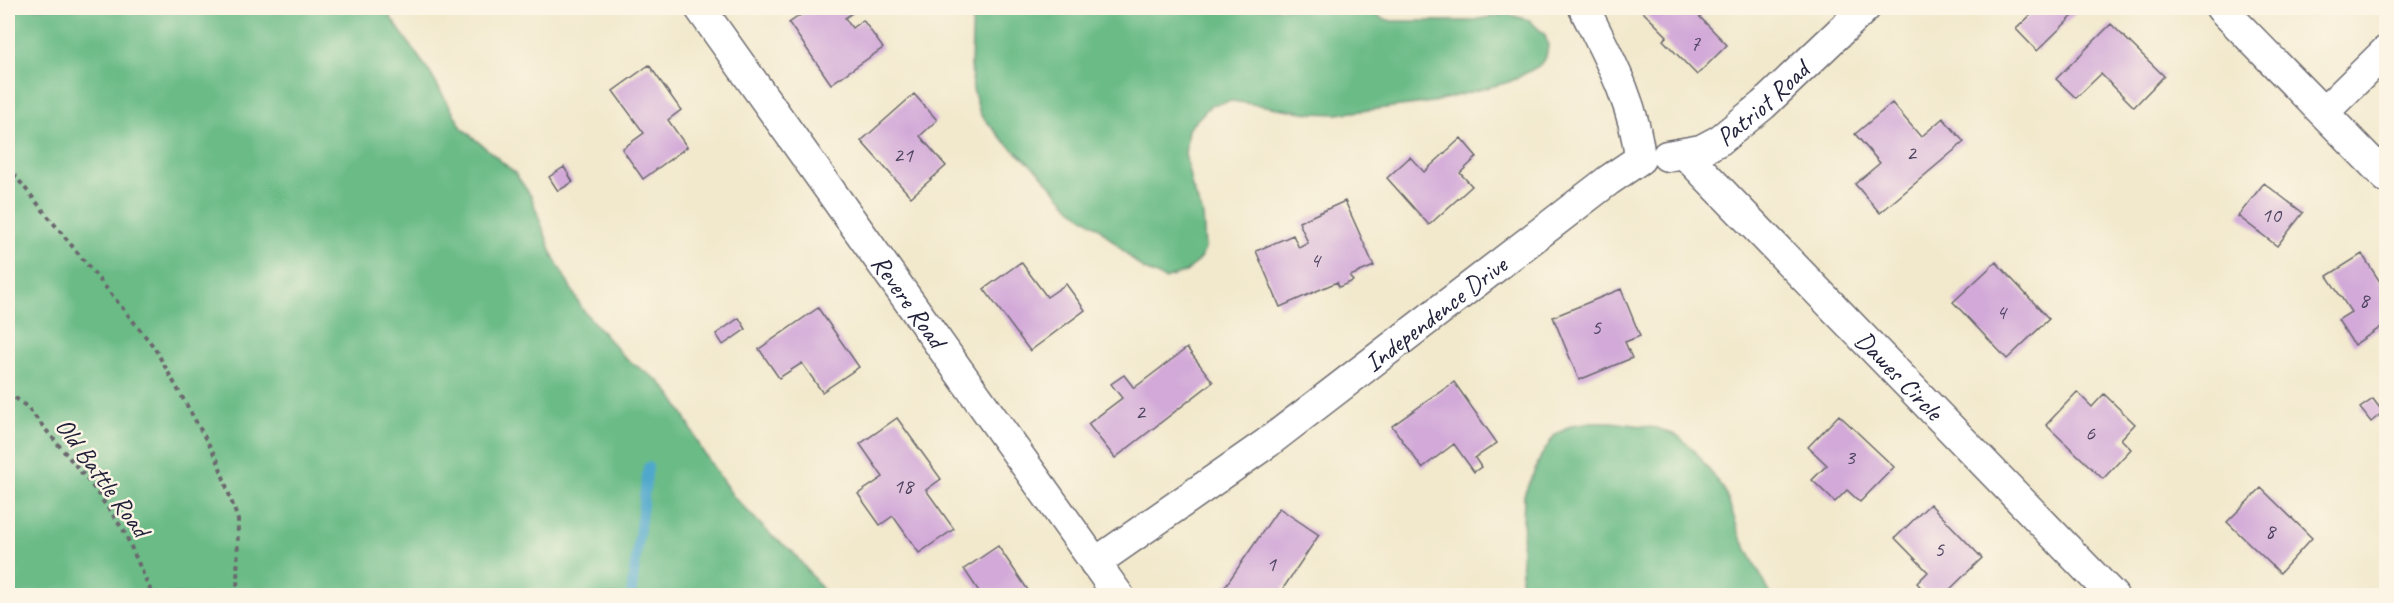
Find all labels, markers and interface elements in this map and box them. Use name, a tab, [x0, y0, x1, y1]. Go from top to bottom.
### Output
house number: 7	[1690, 29, 1701, 57]
street label: Patriot Road	[1710, 52, 1819, 153]
house number: 2	[1906, 139, 1918, 167]
house number: 21	[893, 141, 914, 169]
house number: 10	[2261, 201, 2283, 229]
house number: 4	[1310, 246, 1322, 274]
street label: Revere Road	[864, 248, 955, 358]
street label: Independence Drive	[1358, 248, 1515, 379]
house number: 8	[2359, 286, 2371, 314]
house number: 4	[1996, 298, 2008, 326]
house number: 5	[1591, 313, 1602, 341]
street label: Dawes Circle	[1848, 324, 1952, 429]
house number: 2	[1135, 398, 1147, 426]
street label: Old Battle Road	[48, 411, 159, 547]
house number: 6	[2085, 419, 2096, 447]
house number: 3	[1845, 443, 1857, 471]
house number: 18	[893, 472, 915, 500]
house number: 8	[2265, 517, 2277, 545]
house number: 5	[1934, 535, 1945, 563]
house number: 1	[1266, 550, 1277, 578]

